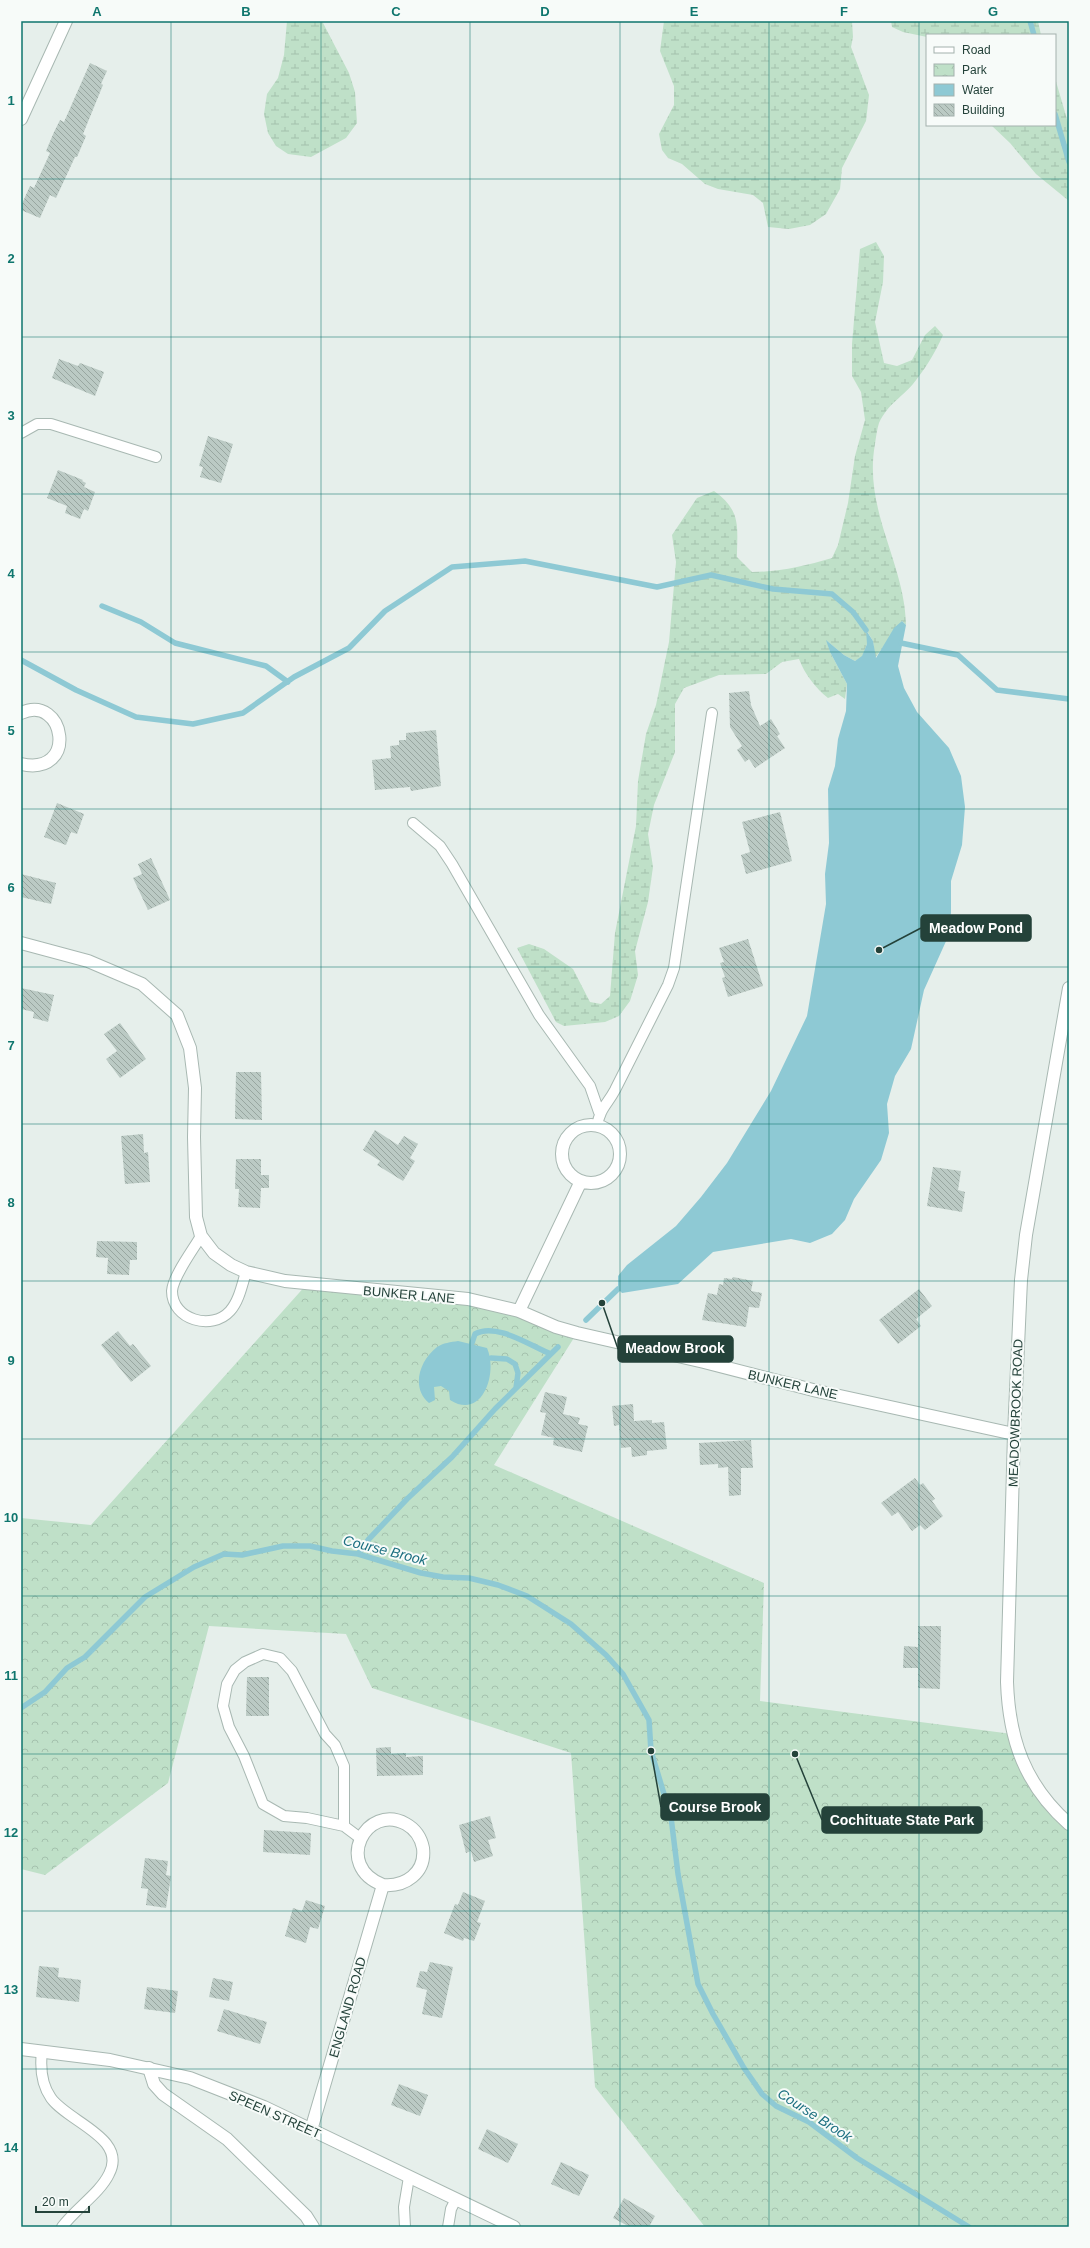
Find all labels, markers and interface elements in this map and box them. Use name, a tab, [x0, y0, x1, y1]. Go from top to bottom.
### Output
text: A	[92, 4, 102, 19]
text: B	[241, 4, 251, 19]
text: C	[391, 4, 401, 19]
text: D	[540, 4, 550, 19]
text: E	[690, 4, 699, 19]
text: F	[840, 4, 848, 19]
text: G	[988, 4, 998, 19]
legend	[926, 34, 1056, 126]
text: Road	[962, 43, 991, 57]
text: Park	[962, 63, 988, 77]
text: Water	[962, 83, 994, 97]
text: 1	[7, 93, 15, 108]
text: Building	[962, 103, 1005, 117]
text: 2	[7, 251, 15, 266]
text: 3	[7, 408, 15, 423]
text: 4	[7, 566, 15, 581]
text: 5	[7, 723, 15, 738]
text: 6	[7, 880, 15, 895]
callout: Meadow Pond	[921, 915, 1031, 941]
text: Meadow Pond	[929, 920, 1023, 936]
text: 7	[7, 1038, 15, 1053]
text: 8	[7, 1195, 15, 1210]
street label: BUNKER LANE	[363, 1283, 456, 1306]
callout: Meadow Brook	[618, 1336, 733, 1362]
street label: MEADOWBROOK ROAD	[1005, 1339, 1026, 1487]
text: Meadow Brook	[625, 1340, 725, 1356]
text: 9	[7, 1353, 15, 1368]
street label: BUNKER LANE	[747, 1367, 840, 1402]
text: 10	[4, 1510, 18, 1525]
water label: Course Brook	[342, 1532, 429, 1568]
text: 11	[4, 1668, 18, 1683]
callout: Course Brook	[661, 1794, 769, 1820]
text: Course Brook	[669, 1799, 761, 1815]
callout: Cochituate State Park	[822, 1807, 982, 1833]
text: Cochituate State Park	[830, 1812, 975, 1828]
text: 12	[4, 1825, 18, 1840]
street label: ENGLAND ROAD	[326, 1955, 369, 2059]
text: 13	[4, 1982, 18, 1997]
water label: Course Brook	[775, 2085, 856, 2146]
street label: SPEEN STREET	[227, 2087, 323, 2141]
text: 14	[4, 2140, 19, 2155]
scale bar	[36, 2188, 89, 2214]
text: 20 m	[42, 2195, 69, 2209]

